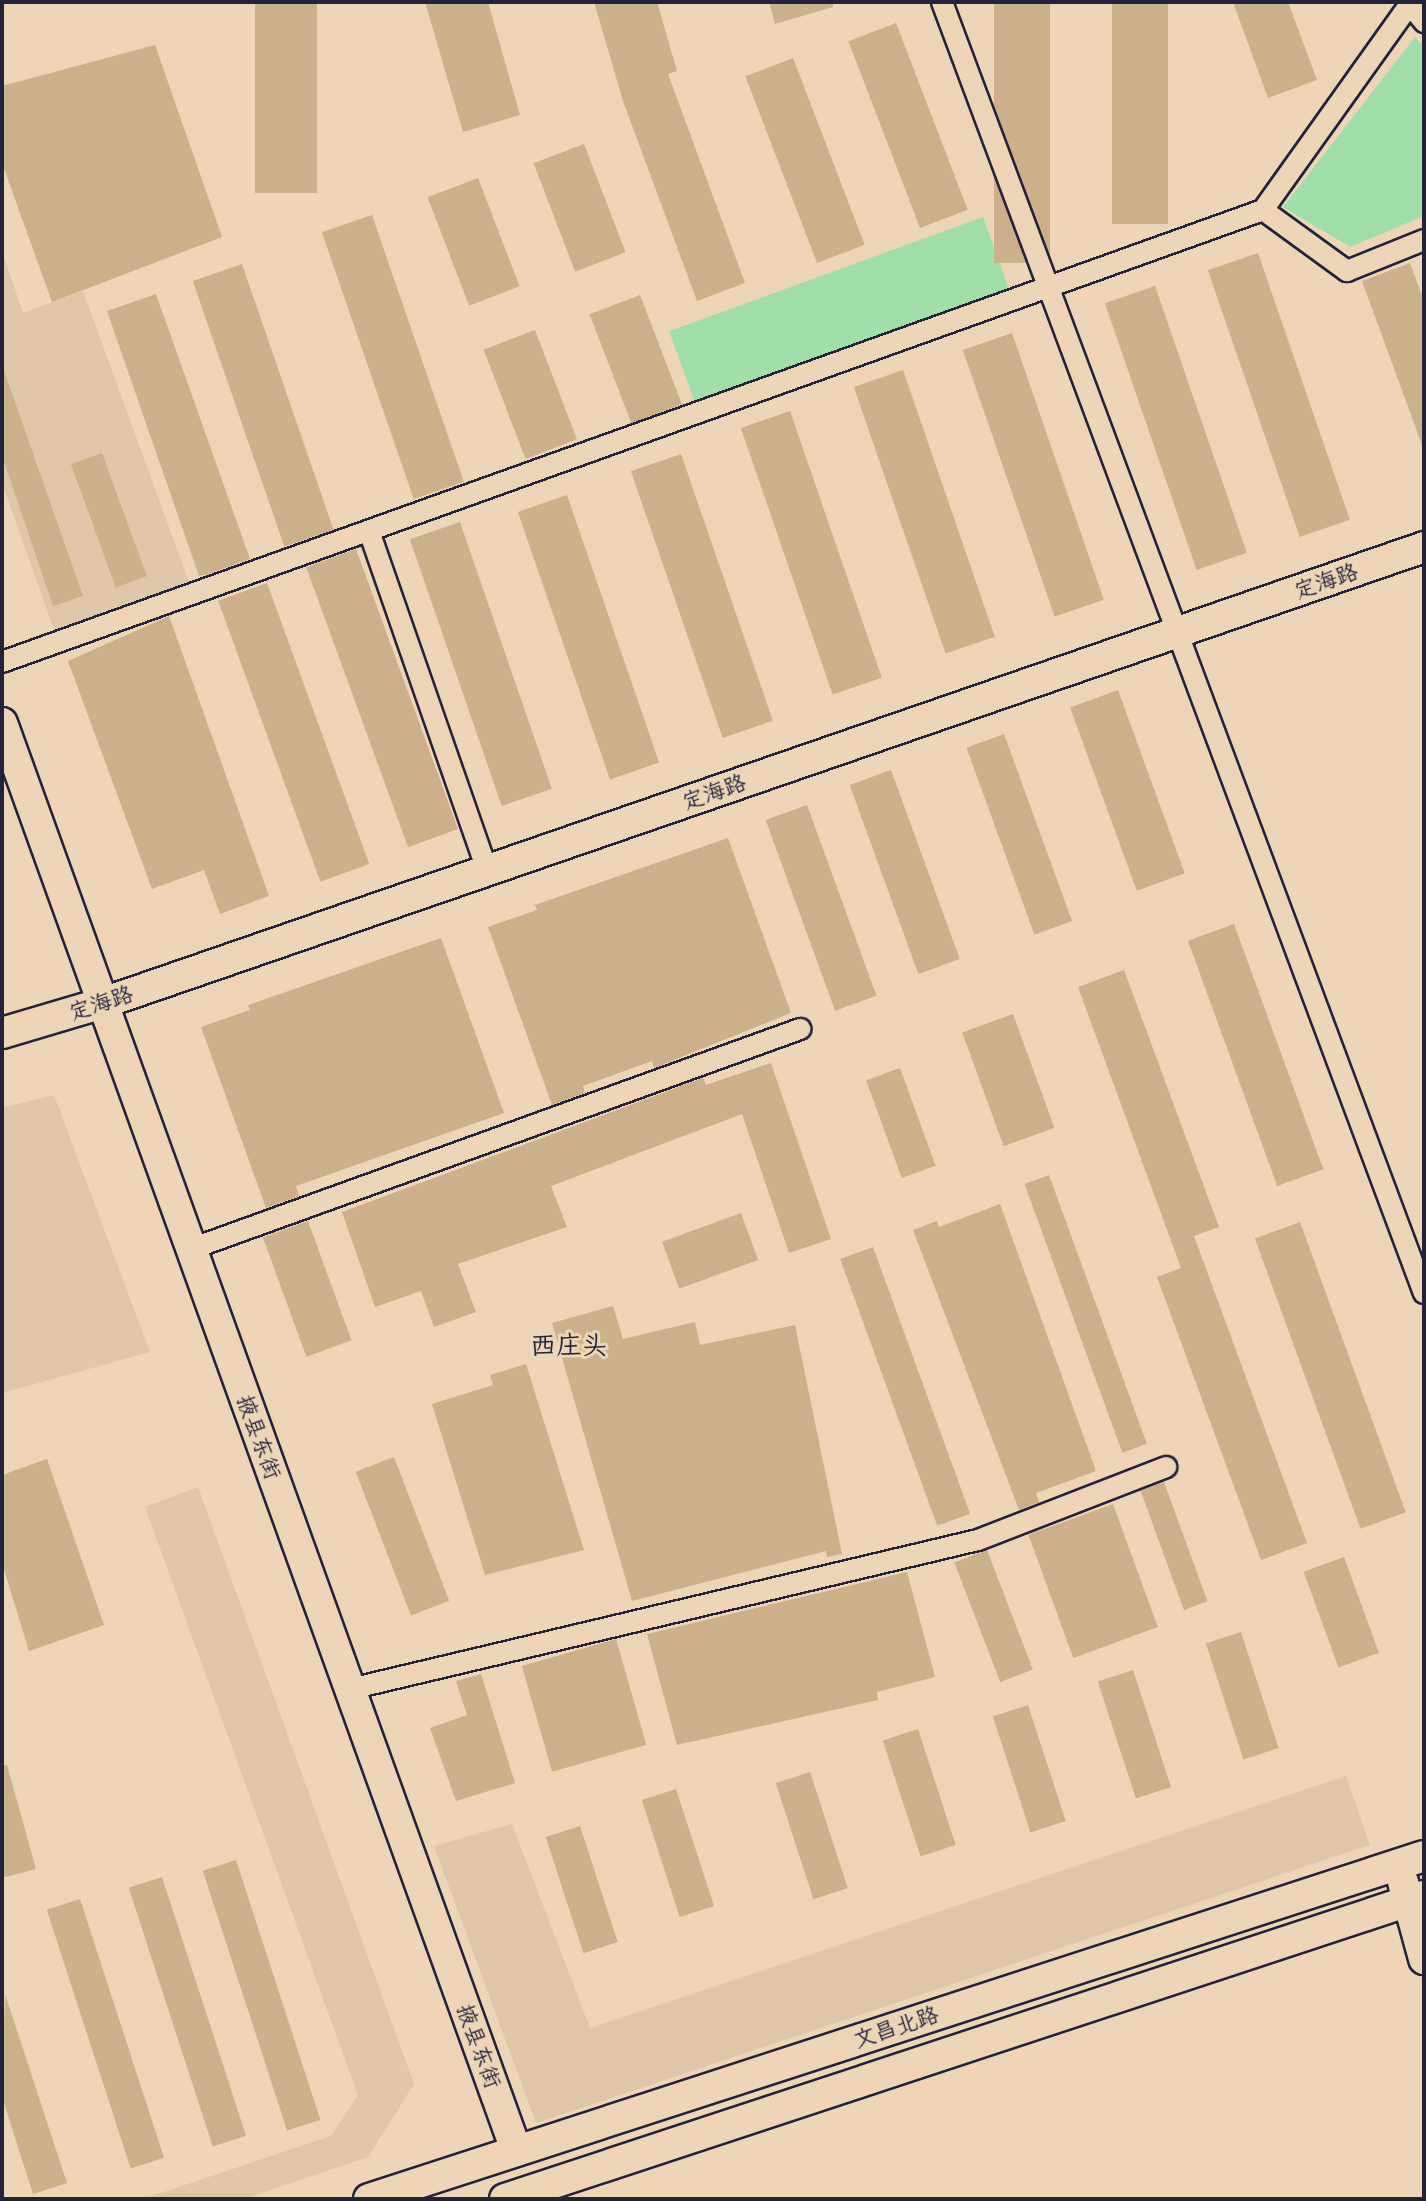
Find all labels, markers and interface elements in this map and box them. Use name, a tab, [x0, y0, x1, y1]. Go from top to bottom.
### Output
street label: 定海路	[1291, 558, 1361, 604]
street label: 定海路	[679, 769, 749, 815]
street label: 定海路	[66, 980, 136, 1026]
district label: 西庄头	[530, 1330, 608, 1362]
street label: 掖县东街	[232, 1391, 286, 1483]
street label: 掖县东街	[452, 2000, 506, 2092]
street label: 文昌北路	[850, 2001, 942, 2053]

